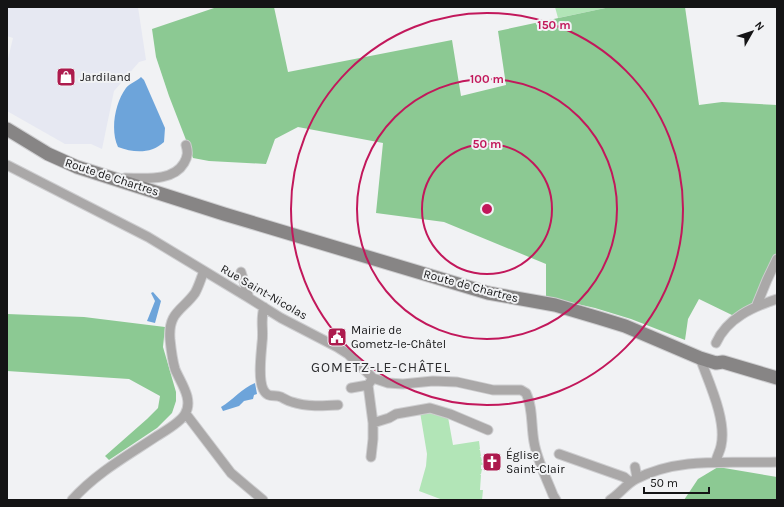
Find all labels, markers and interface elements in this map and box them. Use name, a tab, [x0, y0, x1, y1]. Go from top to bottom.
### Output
north arrow	[732, 12, 772, 52]
text: 150 m	[537, 18, 571, 32]
text: N	[752, 19, 767, 33]
shop icon: Jardiland	[55, 66, 77, 88]
place label: Jardiland	[80, 70, 131, 84]
text: 100 m	[470, 72, 504, 86]
text: 50 m	[473, 137, 502, 151]
street label: Route de Chartres	[63, 155, 161, 199]
centre of rings	[480, 202, 494, 216]
street label: Rue Saint-Nicolas	[218, 261, 310, 323]
street label: Route de Chartres	[422, 267, 520, 305]
place label: Mairie de Gometz-le-Châtel	[351, 323, 446, 351]
public building icon: Mairie de Gometz-le-Châtel	[326, 326, 348, 348]
district label: GOMETZ-LE-CHÂTEL	[311, 359, 451, 376]
place label: Église Saint-Clair	[506, 447, 565, 476]
church icon: Église Saint-Clair	[481, 451, 503, 473]
scale bar	[644, 469, 709, 495]
text: 50 m	[650, 476, 678, 490]

